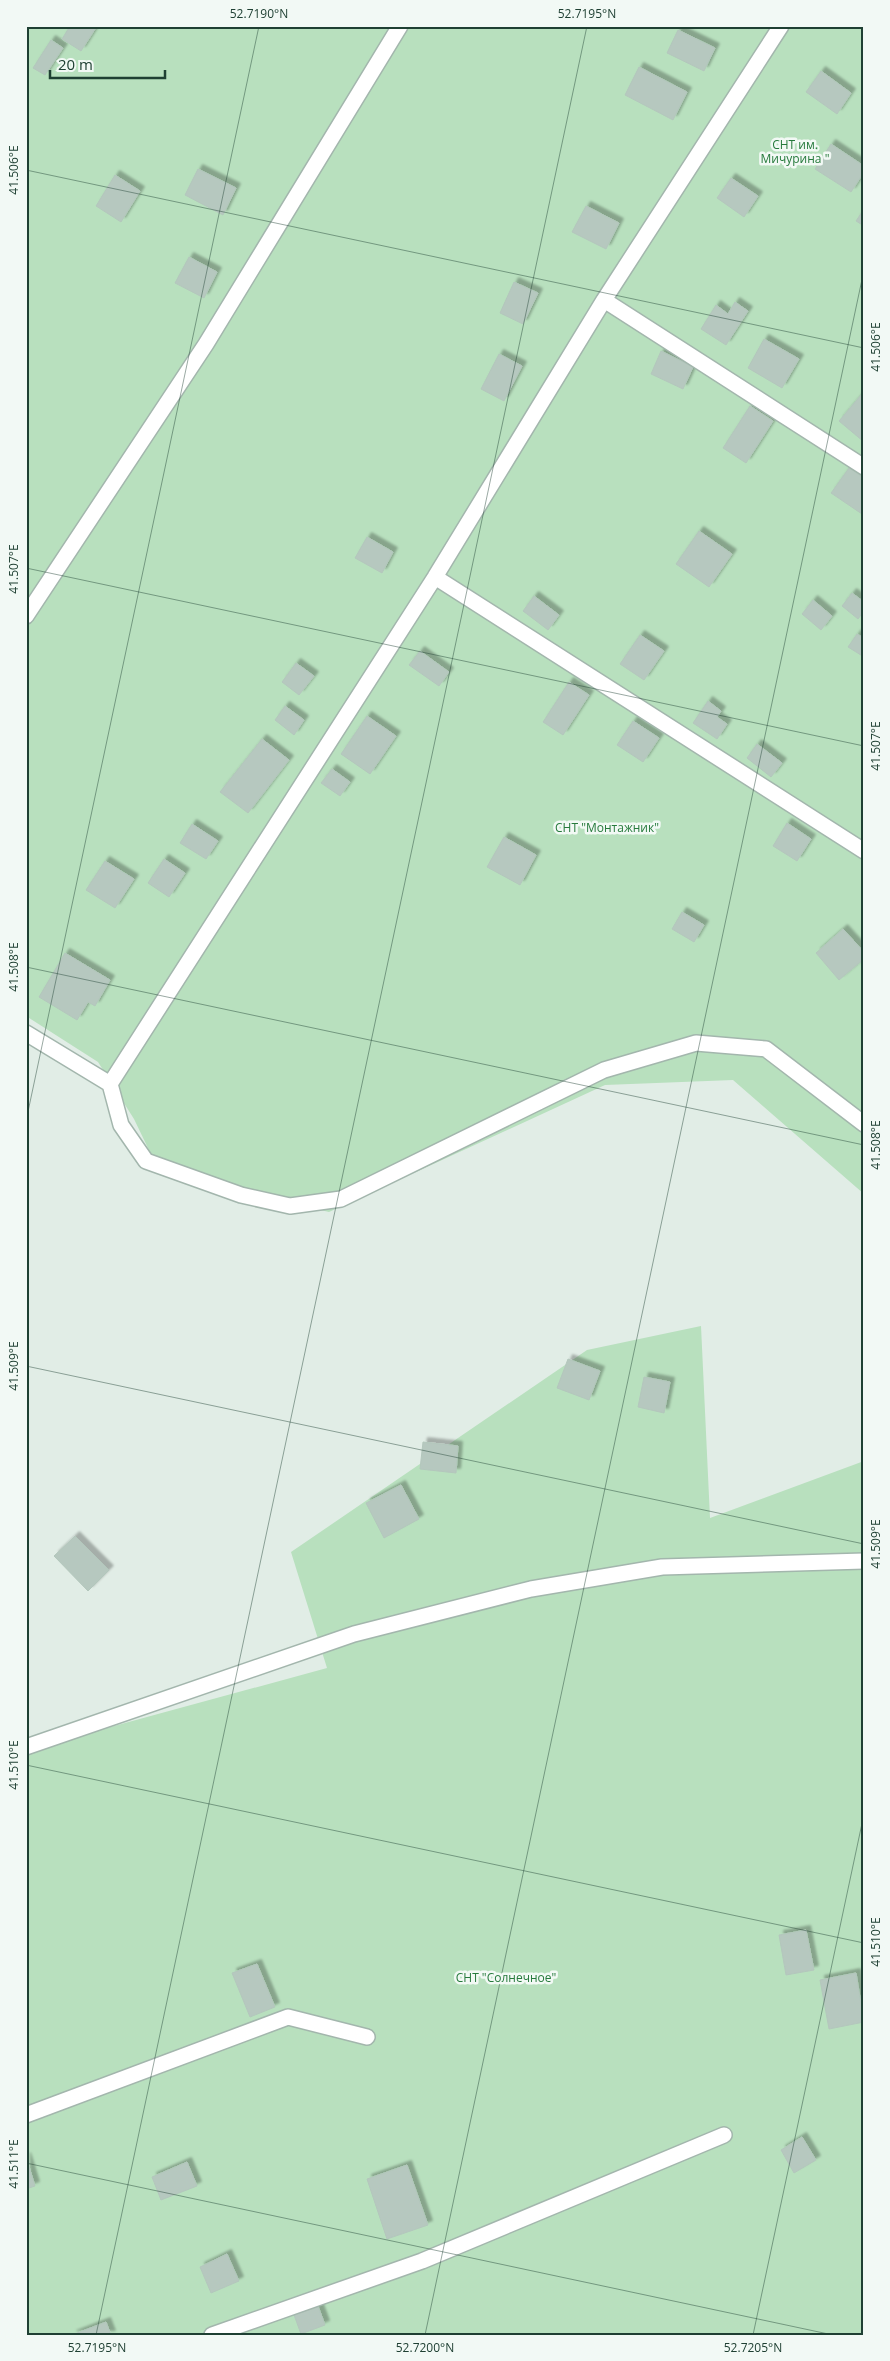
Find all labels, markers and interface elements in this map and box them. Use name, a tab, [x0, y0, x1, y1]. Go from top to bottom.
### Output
text: 52.7190°N	[230, 5, 288, 22]
text: 52.7195°N	[558, 5, 616, 22]
scale bar	[50, 48, 165, 80]
text: 20 m	[58, 54, 93, 74]
park label: СНТ им. Мичурина "	[761, 136, 829, 167]
text: 41.506°E	[5, 145, 22, 195]
text: 41.506°E	[867, 322, 884, 372]
text: 41.507°E	[5, 544, 22, 594]
text: 41.507°E	[867, 721, 884, 771]
park label: СНТ "Монтажник"	[555, 819, 659, 836]
text: 41.508°E	[5, 942, 22, 992]
text: 41.508°E	[867, 1120, 884, 1170]
text: 41.509°E	[5, 1341, 22, 1391]
text: 41.509°E	[867, 1519, 884, 1569]
text: 41.510°E	[5, 1740, 22, 1790]
text: 41.510°E	[867, 1917, 884, 1967]
park label: СНТ "Солнечное"	[456, 1969, 556, 1986]
text: 41.511°E	[5, 2139, 22, 2189]
text: 52.7195°N	[68, 2339, 126, 2356]
text: 52.7200°N	[396, 2339, 454, 2356]
text: 52.7205°N	[724, 2339, 782, 2356]

